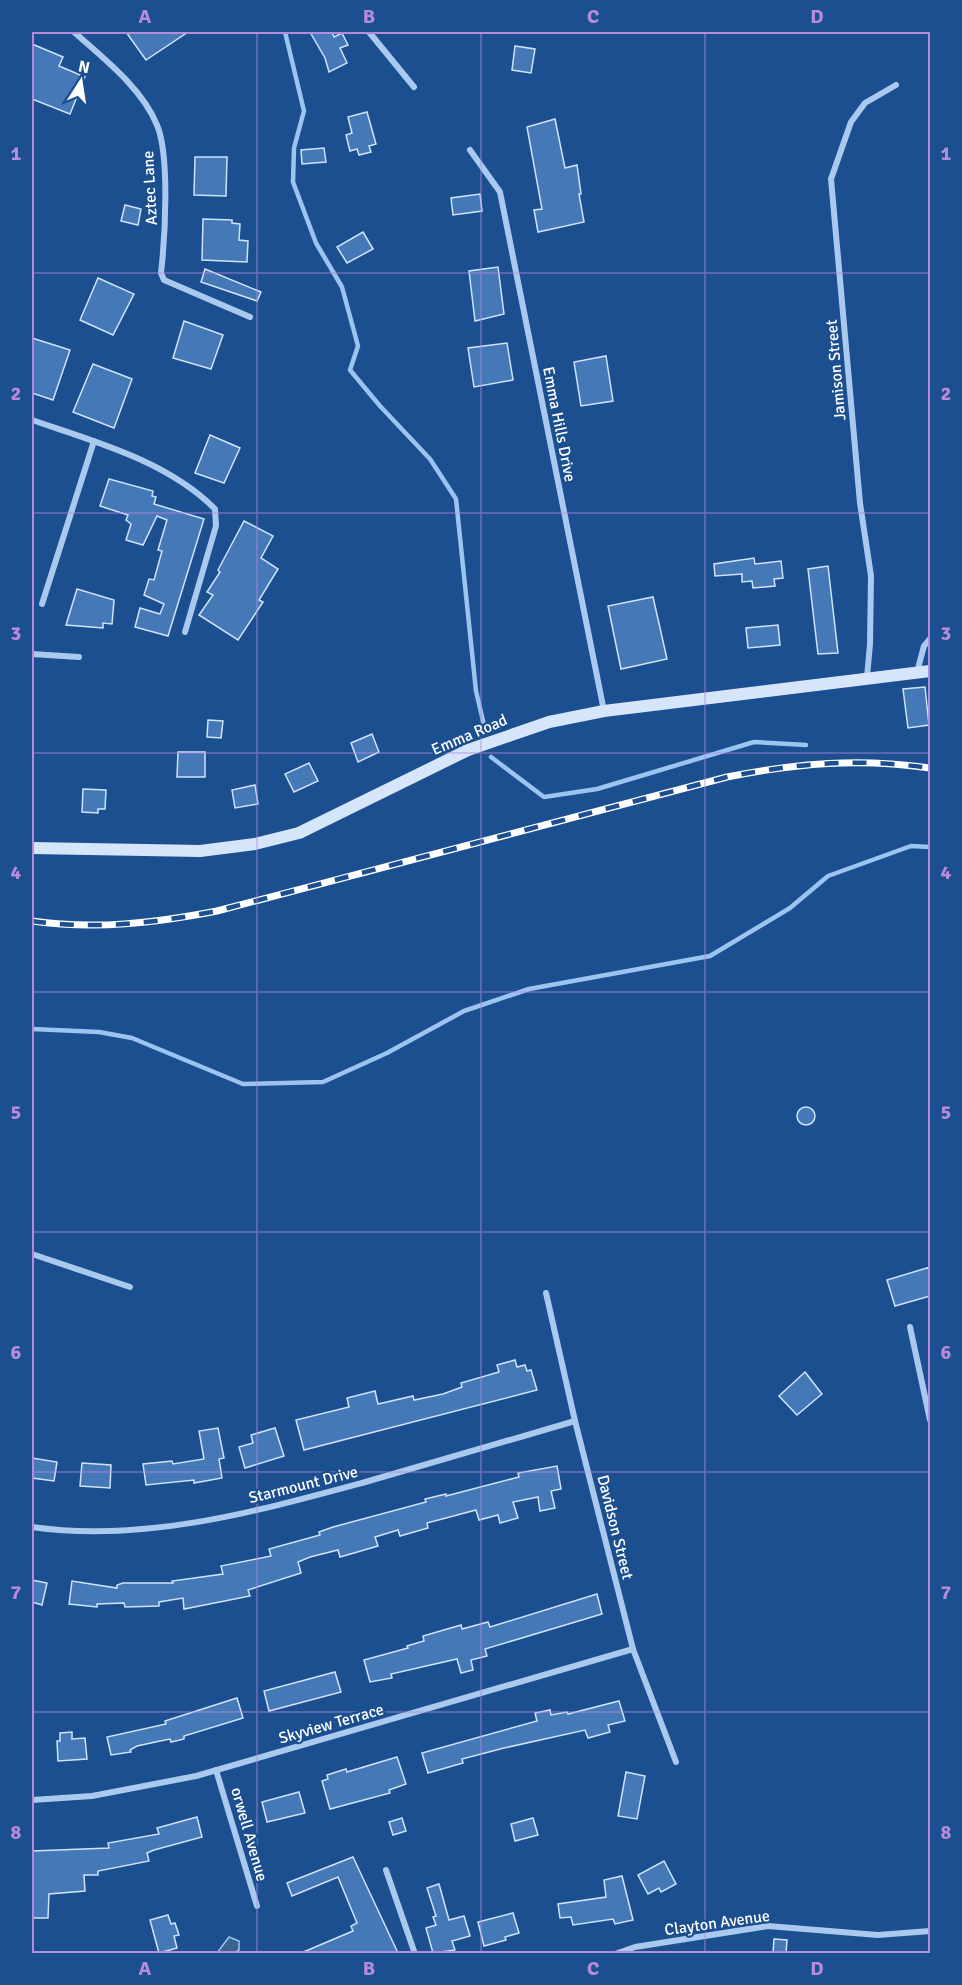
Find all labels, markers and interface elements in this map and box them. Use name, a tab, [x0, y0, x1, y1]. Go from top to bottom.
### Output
text: A	[139, 4, 152, 29]
text: B	[363, 4, 375, 29]
text: C	[587, 4, 599, 29]
text: D	[810, 4, 824, 29]
north arrow	[51, 51, 111, 111]
text: N	[76, 56, 91, 78]
text: 1	[11, 141, 22, 166]
text: 1	[941, 141, 952, 166]
street label: Aztec Lane	[138, 150, 162, 226]
street label: Jamison Street	[822, 318, 850, 421]
street label: Emma Hills Drive	[538, 365, 580, 483]
text: 2	[11, 381, 21, 406]
text: 2	[941, 381, 951, 406]
text: 3	[11, 621, 21, 646]
text: 3	[941, 621, 951, 646]
street label: Emma Road	[428, 710, 510, 760]
text: 4	[11, 860, 22, 885]
text: 4	[941, 860, 952, 885]
text: 5	[11, 1100, 21, 1125]
text: 5	[941, 1100, 951, 1125]
text: 6	[11, 1340, 22, 1365]
text: 6	[941, 1340, 952, 1365]
street label: Starmount Drive	[247, 1462, 360, 1508]
street label: Davidson Street	[592, 1473, 638, 1582]
text: 7	[11, 1580, 22, 1605]
text: 7	[941, 1580, 952, 1605]
street label: Skyview Terrace	[276, 1699, 386, 1749]
street label: orwell Avenue	[226, 1785, 272, 1884]
text: 8	[11, 1820, 22, 1845]
text: 8	[941, 1820, 952, 1845]
street label: Clayton Avenue	[663, 1906, 771, 1940]
text: A	[139, 1956, 152, 1981]
text: B	[363, 1956, 375, 1981]
text: C	[587, 1956, 599, 1981]
text: D	[810, 1956, 824, 1981]

